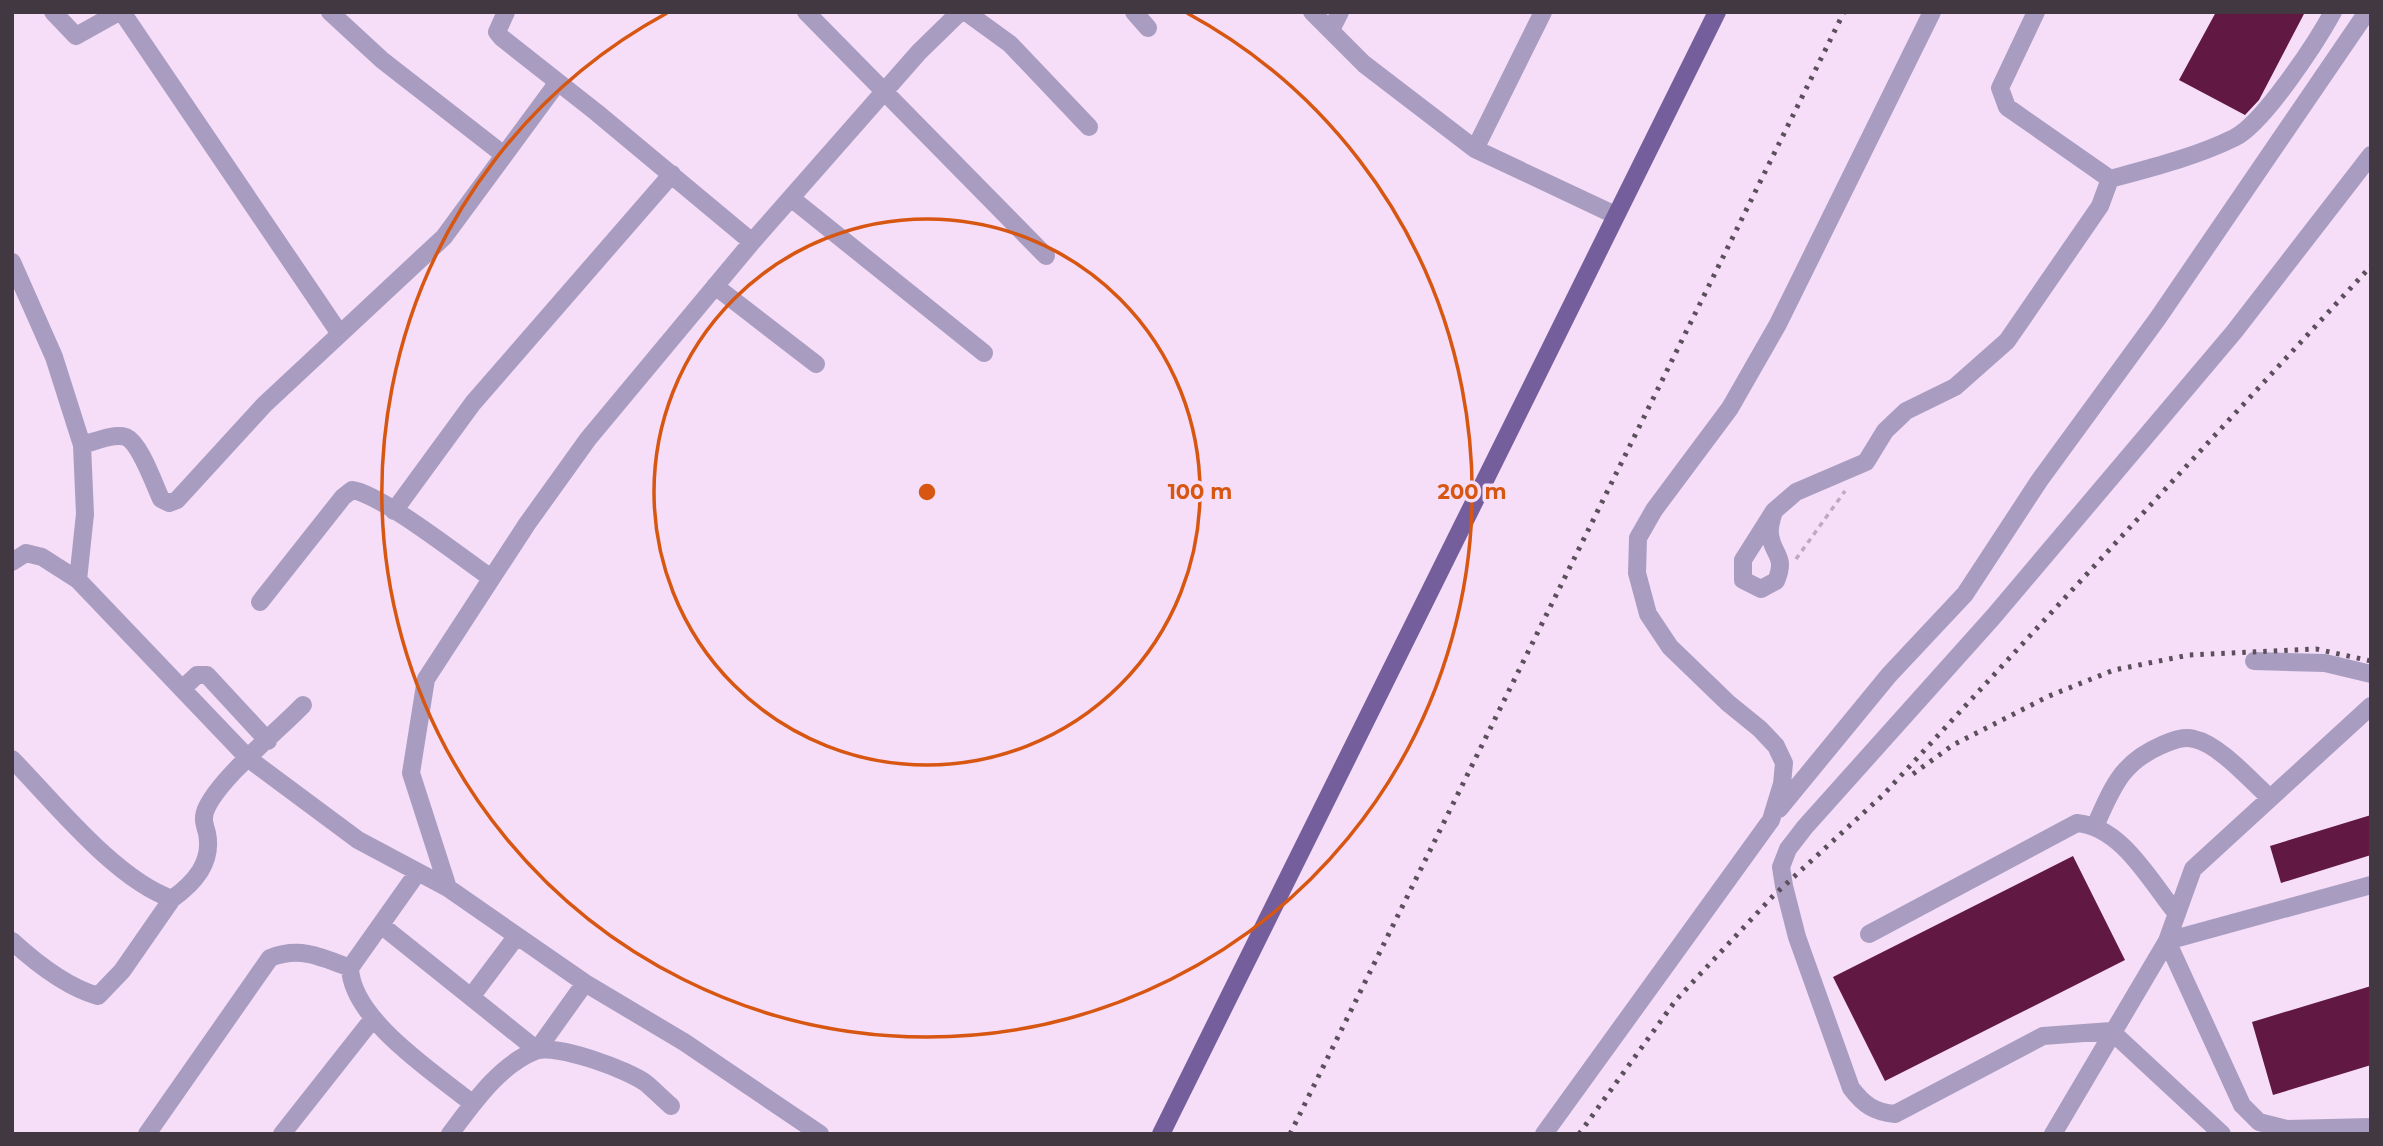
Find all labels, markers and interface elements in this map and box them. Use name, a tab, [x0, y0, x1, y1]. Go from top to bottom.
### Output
text: 100 m	[1168, 479, 1232, 504]
text: 200 m	[1438, 479, 1506, 504]
centre of rings	[915, 480, 939, 504]

